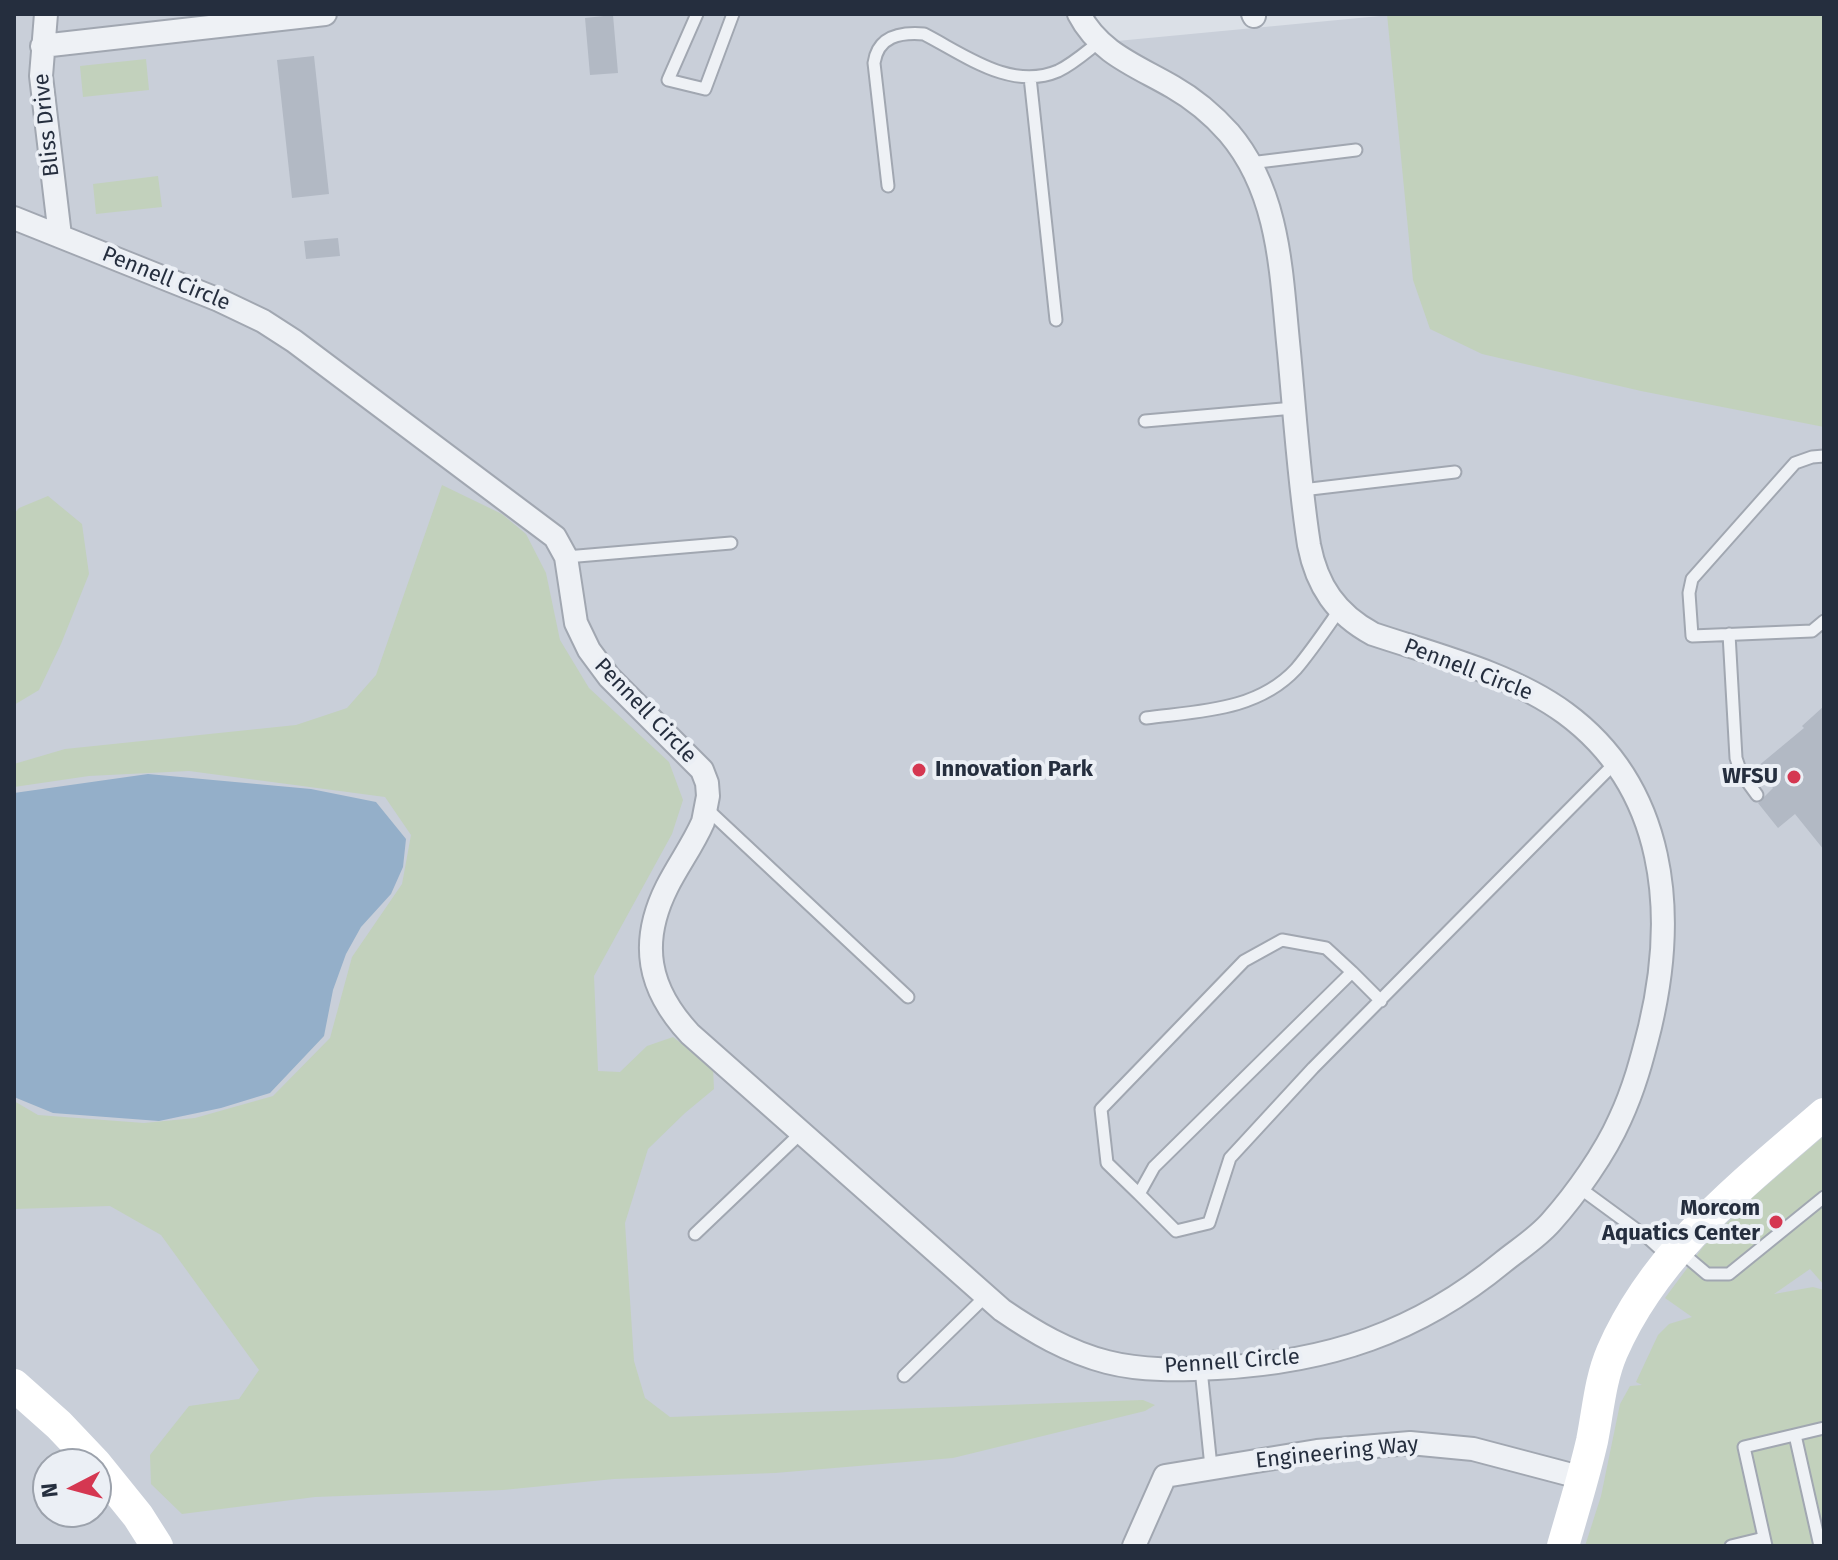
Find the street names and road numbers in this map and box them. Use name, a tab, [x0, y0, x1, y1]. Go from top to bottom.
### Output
street label: Bliss Drive	[28, 72, 66, 178]
street label: Pennell Circle	[98, 241, 234, 317]
street label: Pennell Circle	[1400, 633, 1536, 707]
street label: Pennell Circle	[588, 653, 702, 769]
street label: Pennell Circle	[1163, 1344, 1301, 1380]
street label: Engineering Way	[1254, 1431, 1420, 1475]

